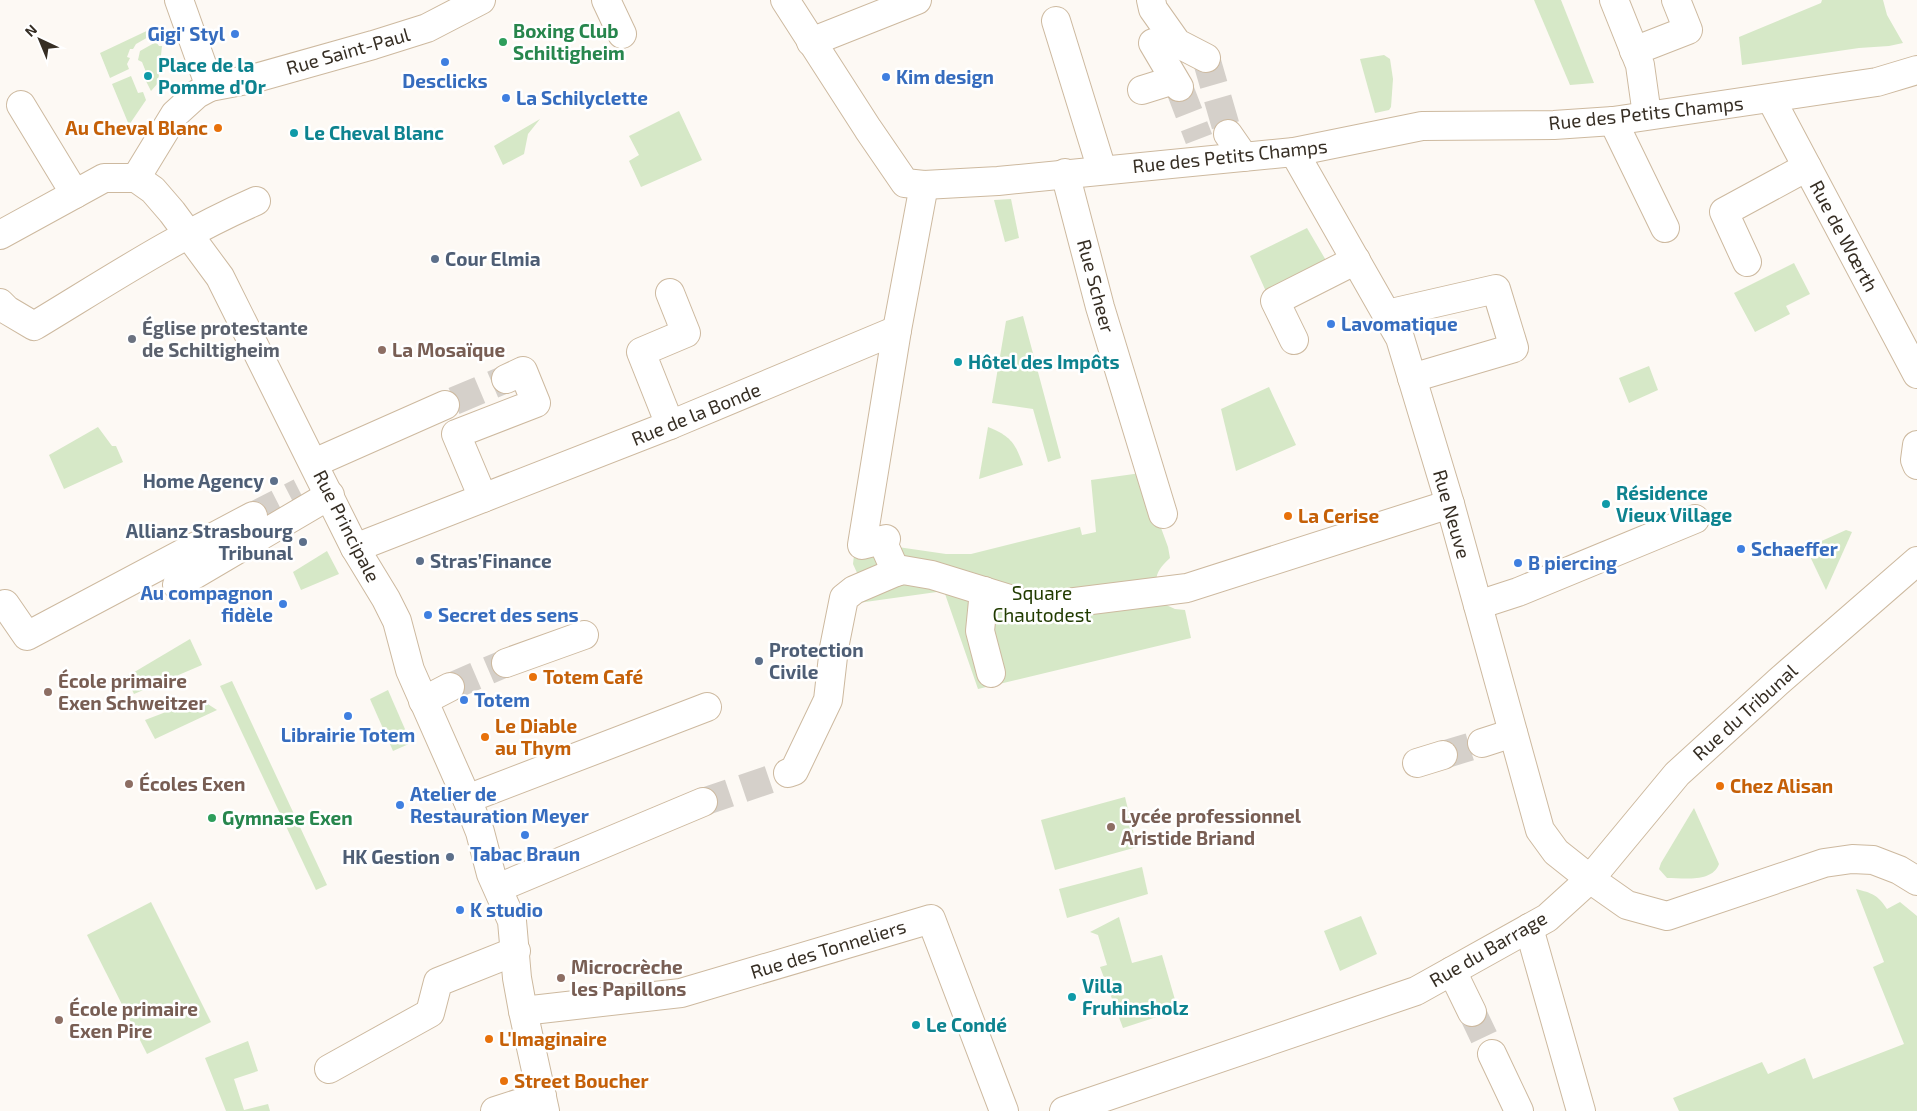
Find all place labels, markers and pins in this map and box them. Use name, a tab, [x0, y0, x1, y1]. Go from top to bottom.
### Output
place label: Boxing Club Schiltigheim	[513, 19, 625, 64]
place label: Gigi' Styl	[147, 22, 226, 46]
marker: Gigi' Styl	[229, 28, 241, 40]
marker: Boxing Club Schiltigheim	[497, 36, 509, 48]
place label: Place de la Pomme d'Or	[158, 53, 266, 98]
marker: Desclicks	[439, 56, 451, 68]
place label: Kim design	[896, 65, 994, 88]
place label: Desclicks	[402, 69, 488, 92]
marker: Place de la Pomme d'Or	[142, 70, 154, 82]
marker: Kim design	[880, 71, 892, 83]
place label: La Schilyclette	[516, 86, 648, 110]
marker: La Schilyclette	[500, 92, 512, 104]
place label: Au Cheval Blanc	[65, 116, 208, 139]
place label: Le Cheval Blanc	[304, 121, 444, 144]
marker: Au Cheval Blanc	[212, 122, 224, 134]
marker: Le Cheval Blanc	[288, 127, 300, 139]
place label: Cour Elmia	[445, 247, 541, 270]
marker: Cour Elmia	[429, 253, 441, 265]
place label: Lavomatique	[1341, 312, 1458, 335]
place label: Église protestante de Schiltigheim	[142, 315, 308, 361]
marker: Lavomatique	[1325, 318, 1337, 330]
marker: Église protestante de Schiltigheim	[126, 333, 138, 345]
place label: La Mosaïque	[392, 338, 505, 361]
marker: La Mosaïque	[376, 344, 388, 356]
place label: Hôtel des Impôts	[968, 350, 1120, 373]
marker: Hôtel des Impôts	[952, 356, 964, 368]
place label: Home Agency	[143, 469, 264, 493]
marker: Home Agency	[268, 475, 280, 487]
place label: Résidence Vieux Village	[1616, 481, 1732, 526]
marker: Résidence Vieux Village	[1600, 498, 1612, 510]
place label: La Cerise	[1298, 504, 1379, 527]
marker: La Cerise	[1282, 510, 1294, 522]
place label: Allianz Strasbourg Tribunal	[126, 519, 294, 564]
marker: Allianz Strasbourg Tribunal	[297, 536, 309, 548]
place label: Schaeffer	[1751, 537, 1838, 560]
marker: Schaeffer	[1735, 543, 1747, 555]
place label: Stras’Finance	[430, 549, 552, 572]
place label: B piercing	[1528, 551, 1617, 574]
marker: Stras’Finance	[414, 555, 426, 567]
marker: B piercing	[1512, 557, 1524, 569]
place label: Au compagnon fidèle	[140, 581, 273, 626]
marker: Au compagnon fidèle	[277, 598, 289, 610]
place label: Secret des sens	[438, 603, 579, 626]
marker: Secret des sens	[422, 609, 434, 621]
place label: Protection Civile	[769, 638, 864, 683]
marker: Protection Civile	[753, 655, 765, 667]
place label: Totem Café	[543, 665, 644, 688]
place label: École primaire Exen Schweitzer	[58, 668, 207, 714]
marker: Totem Café	[527, 671, 539, 683]
marker: École primaire Exen Schweitzer	[42, 686, 54, 698]
place label: Totem	[474, 688, 530, 711]
marker: Totem	[458, 694, 470, 706]
marker: Librairie Totem	[342, 710, 354, 722]
place label: Le Diable au Thym	[495, 714, 578, 760]
place label: Librairie Totem	[281, 723, 415, 746]
marker: Le Diable au Thym	[479, 731, 491, 743]
place label: Écoles Exen	[139, 771, 245, 795]
place label: Chez Alisan	[1730, 774, 1833, 797]
marker: Écoles Exen	[123, 778, 135, 790]
marker: Chez Alisan	[1714, 780, 1726, 792]
place label: Atelier de Restauration Meyer	[410, 782, 589, 828]
marker: Atelier de Restauration Meyer	[394, 799, 406, 811]
place label: Lycée professionnel Aristide Briand	[1121, 804, 1302, 849]
place label: Gymnase Exen	[222, 806, 353, 830]
marker: Gymnase Exen	[206, 812, 218, 824]
marker: Lycée professionnel Aristide Briand	[1105, 821, 1117, 833]
marker: Tabac Braun	[519, 829, 531, 841]
place label: Tabac Braun	[470, 842, 580, 865]
place label: HK Gestion	[342, 845, 440, 868]
marker: HK Gestion	[444, 851, 456, 863]
place label: K studio	[470, 898, 543, 921]
marker: K studio	[454, 904, 466, 916]
place label: Microcrèche les Papillons	[571, 955, 686, 1000]
marker: Microcrèche les Papillons	[555, 972, 567, 984]
place label: Villa Fruhinsholz	[1082, 974, 1189, 1019]
marker: Villa Fruhinsholz	[1066, 991, 1078, 1003]
place label: École primaire Exen Pire	[69, 996, 198, 1042]
place label: Le Condé	[926, 1013, 1007, 1036]
marker: École primaire Exen Pire	[53, 1014, 65, 1026]
marker: Le Condé	[910, 1019, 922, 1031]
place label: L'Imaginaire	[499, 1027, 607, 1050]
marker: L'Imaginaire	[483, 1033, 495, 1045]
place label: Street Boucher	[514, 1069, 649, 1092]
marker: Street Boucher	[498, 1075, 510, 1087]

